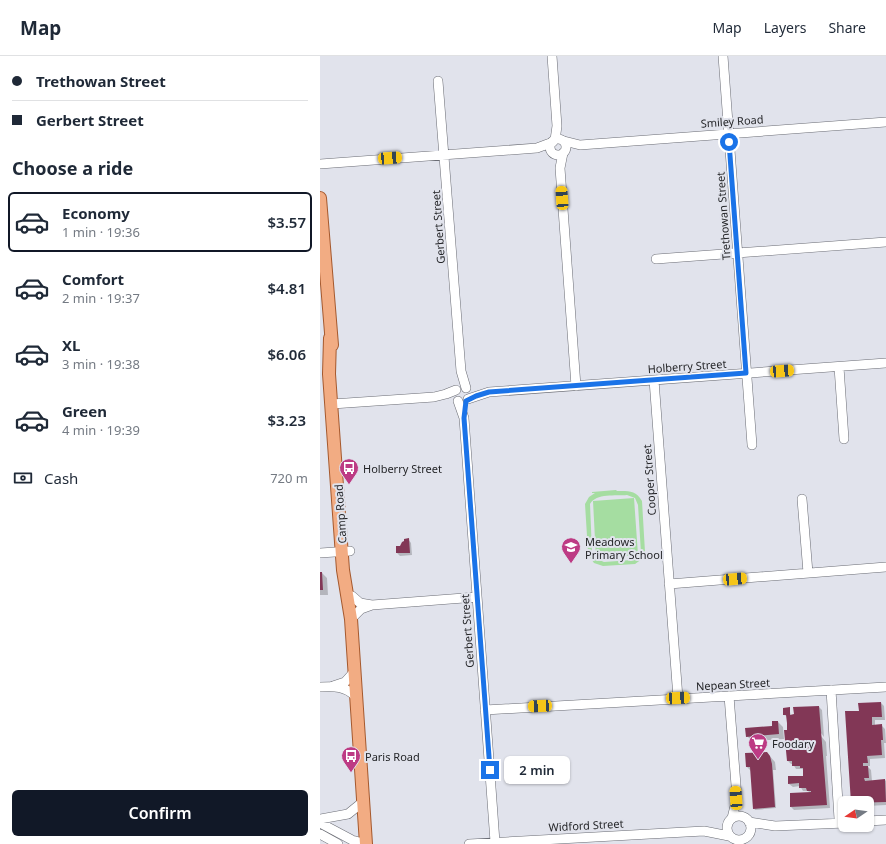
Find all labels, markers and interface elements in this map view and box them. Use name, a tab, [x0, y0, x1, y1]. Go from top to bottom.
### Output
text: Map	[20, 15, 61, 41]
text: Map	[713, 18, 742, 37]
text: Layers	[764, 18, 806, 37]
text: Share	[828, 18, 866, 37]
text: Trethowan Street	[36, 71, 166, 91]
text: Gerbert Street	[36, 110, 144, 130]
street label: Smiley Road	[700, 111, 764, 131]
route start	[720, 133, 738, 151]
car	[378, 151, 402, 165]
text: Choose a ride	[12, 156, 133, 180]
street label: Trethowan Street	[712, 171, 734, 261]
car	[555, 186, 569, 210]
street label: Gerbert Street	[428, 190, 448, 264]
text: Economy	[62, 203, 130, 223]
icon: car	[14, 204, 50, 240]
text: $3.57	[268, 212, 306, 232]
text: 1 min · 19:36	[62, 223, 140, 241]
text: Comfort	[62, 269, 124, 289]
icon: car	[14, 270, 50, 306]
text: $4.81	[268, 278, 306, 298]
text: 2 min · 19:37	[62, 289, 140, 307]
text: XL	[62, 335, 80, 355]
icon: car	[14, 336, 50, 372]
text: $6.06	[268, 344, 306, 364]
text: 3 min · 19:38	[62, 355, 140, 373]
street label: Holberry Street	[647, 356, 727, 376]
car	[770, 364, 794, 378]
text: Green	[62, 401, 107, 421]
icon: car	[14, 402, 50, 438]
text: $3.23	[268, 410, 306, 430]
text: 4 min · 19:39	[62, 421, 140, 439]
street label: Cooper Street	[639, 444, 659, 516]
bus stop icon: Holberry Street	[338, 457, 360, 485]
place label: Holberry Street	[363, 461, 442, 476]
icon: cash	[12, 467, 34, 489]
text: Cash	[44, 468, 78, 488]
text: 720 m	[270, 469, 308, 487]
street label: Camp Road	[330, 484, 350, 544]
place label: Meadows Primary School	[585, 534, 663, 562]
school or university icon: Meadows Primary School	[560, 536, 582, 564]
car	[723, 572, 747, 586]
street label: Gerbert Street	[457, 594, 477, 668]
street label: Nepean Street	[696, 675, 770, 693]
car	[666, 691, 690, 705]
car	[528, 699, 552, 713]
supermarket icon: Foodary	[747, 732, 769, 760]
place label: Foodary	[772, 736, 814, 751]
bus stop icon: Paris Road	[340, 745, 362, 773]
place label: Paris Road	[365, 749, 420, 764]
callout: 2 min	[504, 756, 570, 784]
route end	[481, 761, 499, 779]
text: 2 min	[519, 761, 555, 779]
car	[729, 786, 743, 810]
button: Confirm	[12, 790, 308, 836]
north arrow	[838, 796, 874, 832]
map controls	[838, 796, 874, 832]
street label: Widford Street	[548, 816, 624, 834]

